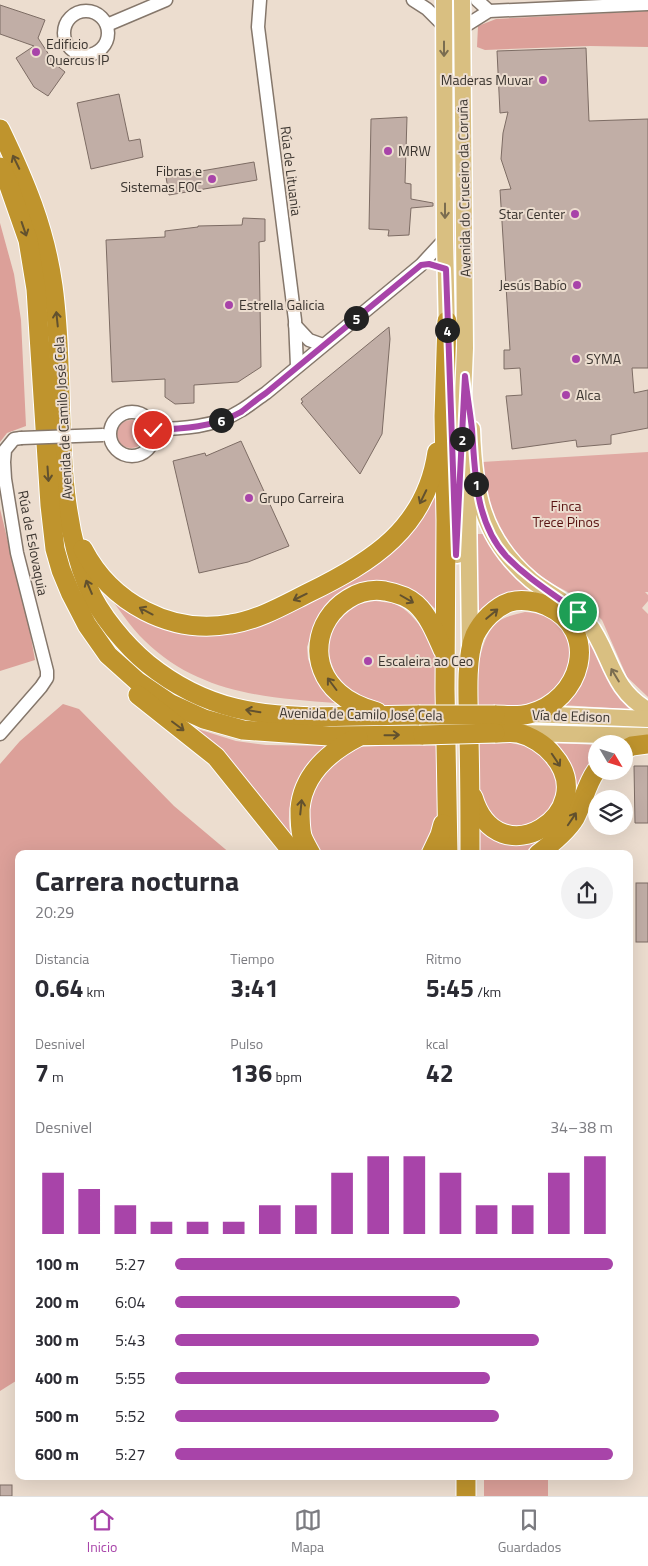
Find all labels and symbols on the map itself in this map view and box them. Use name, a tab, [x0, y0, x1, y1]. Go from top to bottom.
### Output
place label: Edificio Quercus IP	[46, 33, 109, 70]
one-way arrow	[439, 40, 449, 56]
marker: Edificio Quercus IP	[30, 46, 42, 58]
place label: Maderas Muvar	[441, 69, 533, 90]
marker: Maderas Muvar	[537, 74, 549, 86]
street label: Avenida do Cruceiro da Coruña	[451, 99, 476, 277]
street label: Rúa de Lituania	[276, 125, 307, 217]
place label: MRW	[398, 140, 431, 161]
marker: MRW	[382, 145, 394, 157]
one-way arrow	[11, 155, 20, 170]
place label: Fibras e Sistemas FOC	[120, 160, 202, 197]
marker: Fibras e Sistemas FOC	[206, 173, 218, 185]
one-way arrow	[440, 202, 450, 219]
place label: Star Center	[499, 203, 565, 224]
marker: Star Center	[569, 208, 581, 220]
one-way arrow	[19, 221, 29, 237]
place label: Jesús Babío	[499, 274, 567, 295]
marker: Jesús Babío	[571, 279, 583, 291]
place label: Estrella Galicia	[239, 294, 325, 315]
marker: Estrella Galicia	[223, 299, 235, 311]
pin: 5	[344, 306, 368, 330]
one-way arrow	[52, 311, 62, 327]
pin: 4	[434, 318, 460, 342]
street label: Avenida de Camilo José Cela	[48, 336, 77, 500]
place label: SYMA	[586, 348, 622, 369]
marker: SYMA	[570, 353, 582, 365]
place label: Alca	[576, 384, 601, 405]
marker: Alca	[560, 389, 572, 401]
pin: 6	[208, 408, 234, 432]
pin	[132, 409, 174, 451]
pin: 2	[450, 426, 474, 452]
one-way arrow	[43, 466, 53, 482]
pin: 1	[464, 472, 488, 496]
place label: Grupo Carreira	[259, 487, 344, 508]
street label: Rúa de Eslovaquia	[13, 488, 54, 597]
one-way arrow	[418, 489, 427, 504]
marker: Grupo Carreira	[243, 492, 255, 504]
park label: Finca Trece Pinos	[533, 495, 599, 532]
one-way arrow	[83, 580, 93, 595]
pin	[557, 591, 599, 633]
one-way arrow	[293, 593, 308, 602]
one-way arrow	[400, 594, 414, 604]
one-way arrow	[138, 606, 153, 616]
one-way arrow	[485, 609, 498, 620]
place label: Escaleira ao Ceo	[378, 650, 473, 671]
marker: Escaleira ao Ceo	[362, 655, 374, 667]
one-way arrow	[609, 668, 619, 682]
one-way arrow	[327, 678, 338, 691]
street label: Avenida de Camilo José Cela	[279, 702, 443, 725]
street label: Vía de Edison	[531, 704, 611, 727]
one-way arrow	[245, 705, 261, 715]
one-way arrow	[171, 721, 185, 731]
one-way arrow	[384, 730, 400, 740]
north arrow	[588, 735, 632, 780]
one-way arrow	[551, 753, 561, 767]
one-way arrow	[296, 799, 306, 815]
one-way arrow	[567, 812, 577, 826]

